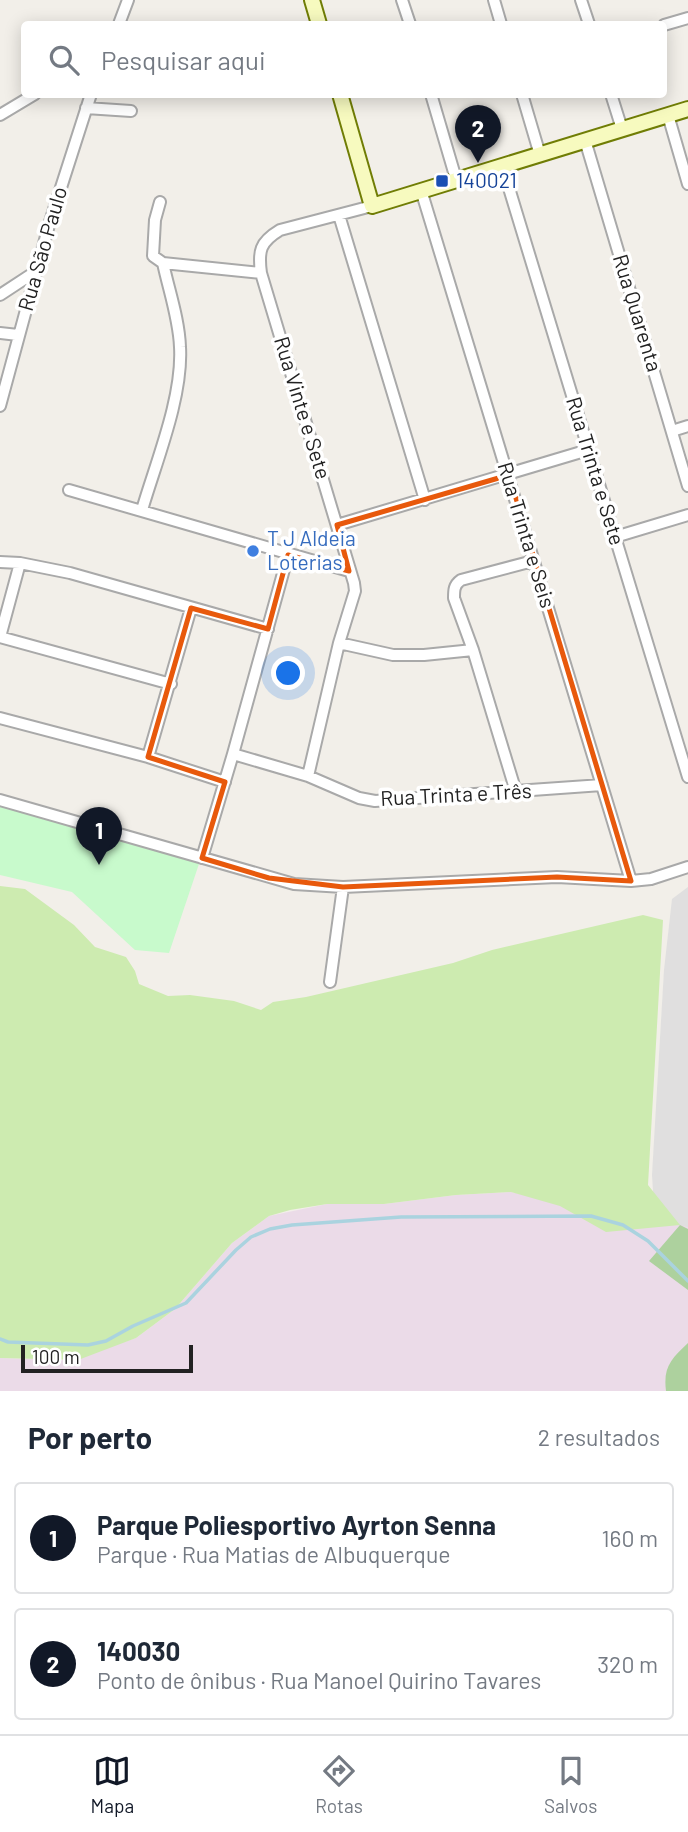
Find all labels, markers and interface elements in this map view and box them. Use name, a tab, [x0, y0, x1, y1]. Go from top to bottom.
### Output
search box	[21, 21, 667, 98]
icon: search	[45, 41, 83, 79]
text: Pesquisar aqui	[101, 44, 266, 75]
pin: 2	[455, 105, 501, 163]
place label: 140021	[456, 167, 517, 192]
marker: 140021	[434, 173, 450, 189]
street label: Rua São Paulo	[12, 184, 71, 314]
street label: Rua Quarenta	[609, 251, 668, 374]
street label: Rua Vinte e Sete	[270, 333, 337, 482]
street label: Rua Trinta e Sete	[562, 393, 631, 548]
street label: Rua Trinta e Seis	[493, 459, 561, 610]
place label: T J Aldeia Loterias	[267, 525, 356, 574]
marker: T J Aldeia Loterias	[245, 543, 261, 559]
your location	[271, 656, 305, 690]
street label: Rua Trinta e Três	[380, 777, 532, 810]
pin: 1	[76, 807, 122, 865]
scale bar	[21, 1342, 192, 1374]
text: 100 m	[32, 1345, 80, 1368]
text: Por perto	[28, 1419, 152, 1455]
text: 2 resultados	[538, 1423, 660, 1451]
text: Parque Poliesportivo Ayrton Senna	[97, 1509, 496, 1540]
text: 1	[49, 1524, 57, 1552]
text: 160 m	[601, 1524, 658, 1552]
text: Parque · Rua Matias de Albuquerque	[97, 1540, 450, 1568]
text: 140030	[97, 1635, 180, 1666]
text: 2	[47, 1650, 59, 1678]
text: 320 m	[597, 1650, 658, 1678]
text: Ponto de ônibus · Rua Manoel Quirino Tavares	[97, 1666, 541, 1694]
tab: Mapa	[91, 1752, 134, 1817]
tab: Rotas	[315, 1752, 363, 1817]
tab: Salvos	[544, 1752, 597, 1817]

